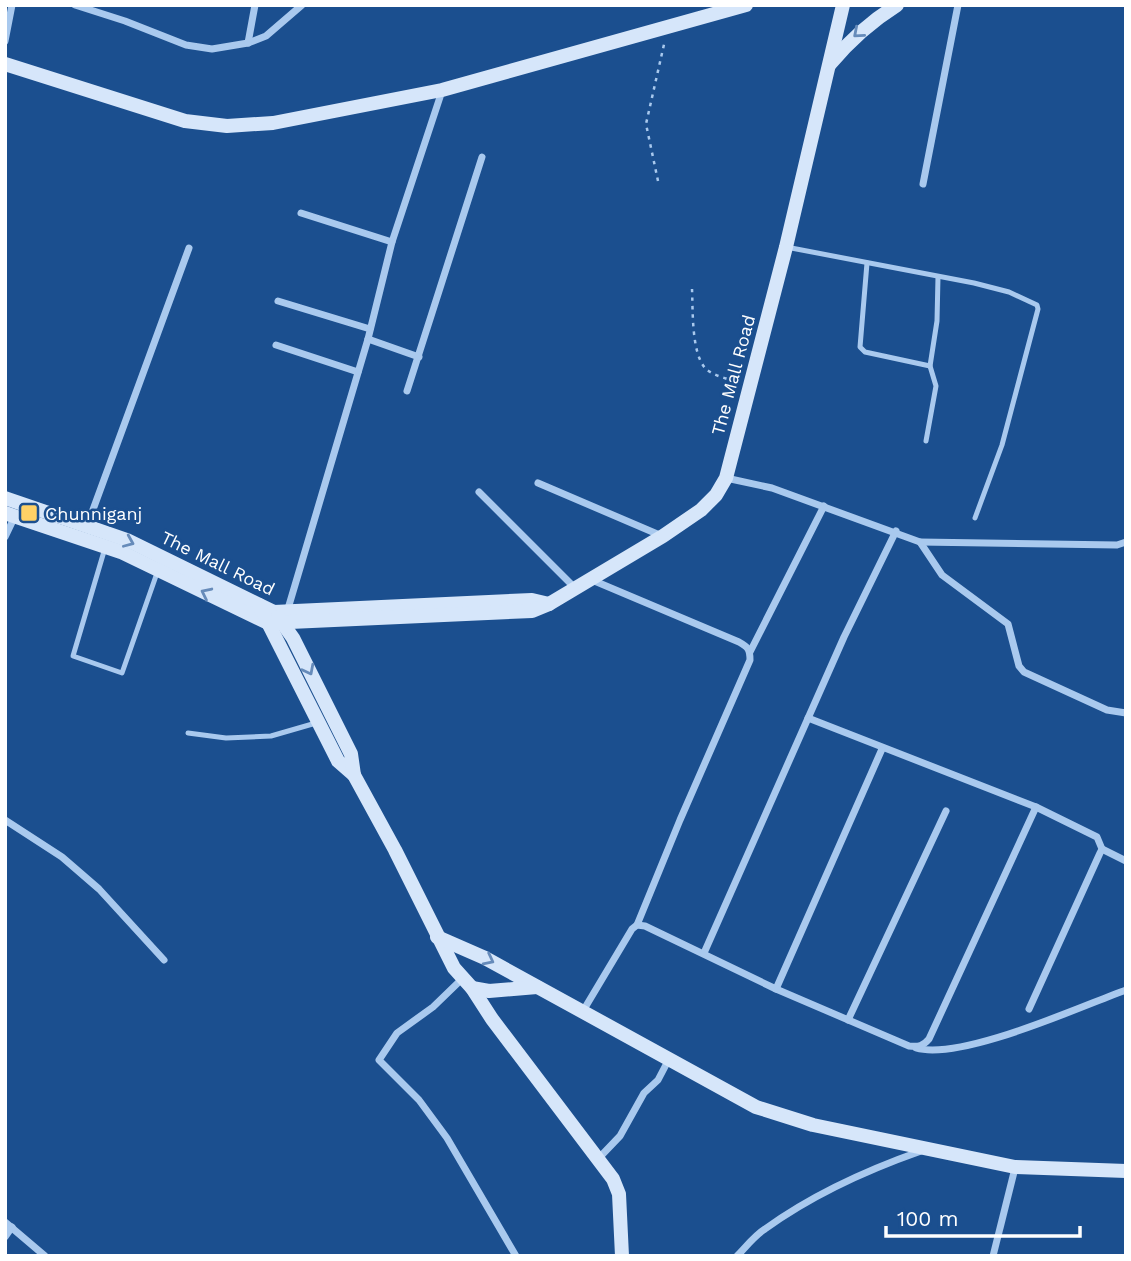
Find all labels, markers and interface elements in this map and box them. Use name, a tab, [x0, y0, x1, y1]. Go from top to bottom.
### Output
one-way arrow	[853, 25, 866, 37]
street label: The Mall Road	[707, 312, 759, 438]
marker: Chunniganj	[19, 503, 39, 523]
place label: Chunniganj	[45, 503, 142, 524]
street label: The Mall Road	[158, 526, 278, 600]
one-way arrow	[122, 534, 135, 548]
one-way arrow	[201, 588, 213, 602]
one-way arrow	[301, 663, 315, 675]
one-way arrow	[482, 952, 494, 966]
scale bar	[886, 1194, 1080, 1238]
text: 100 m	[897, 1206, 959, 1231]

